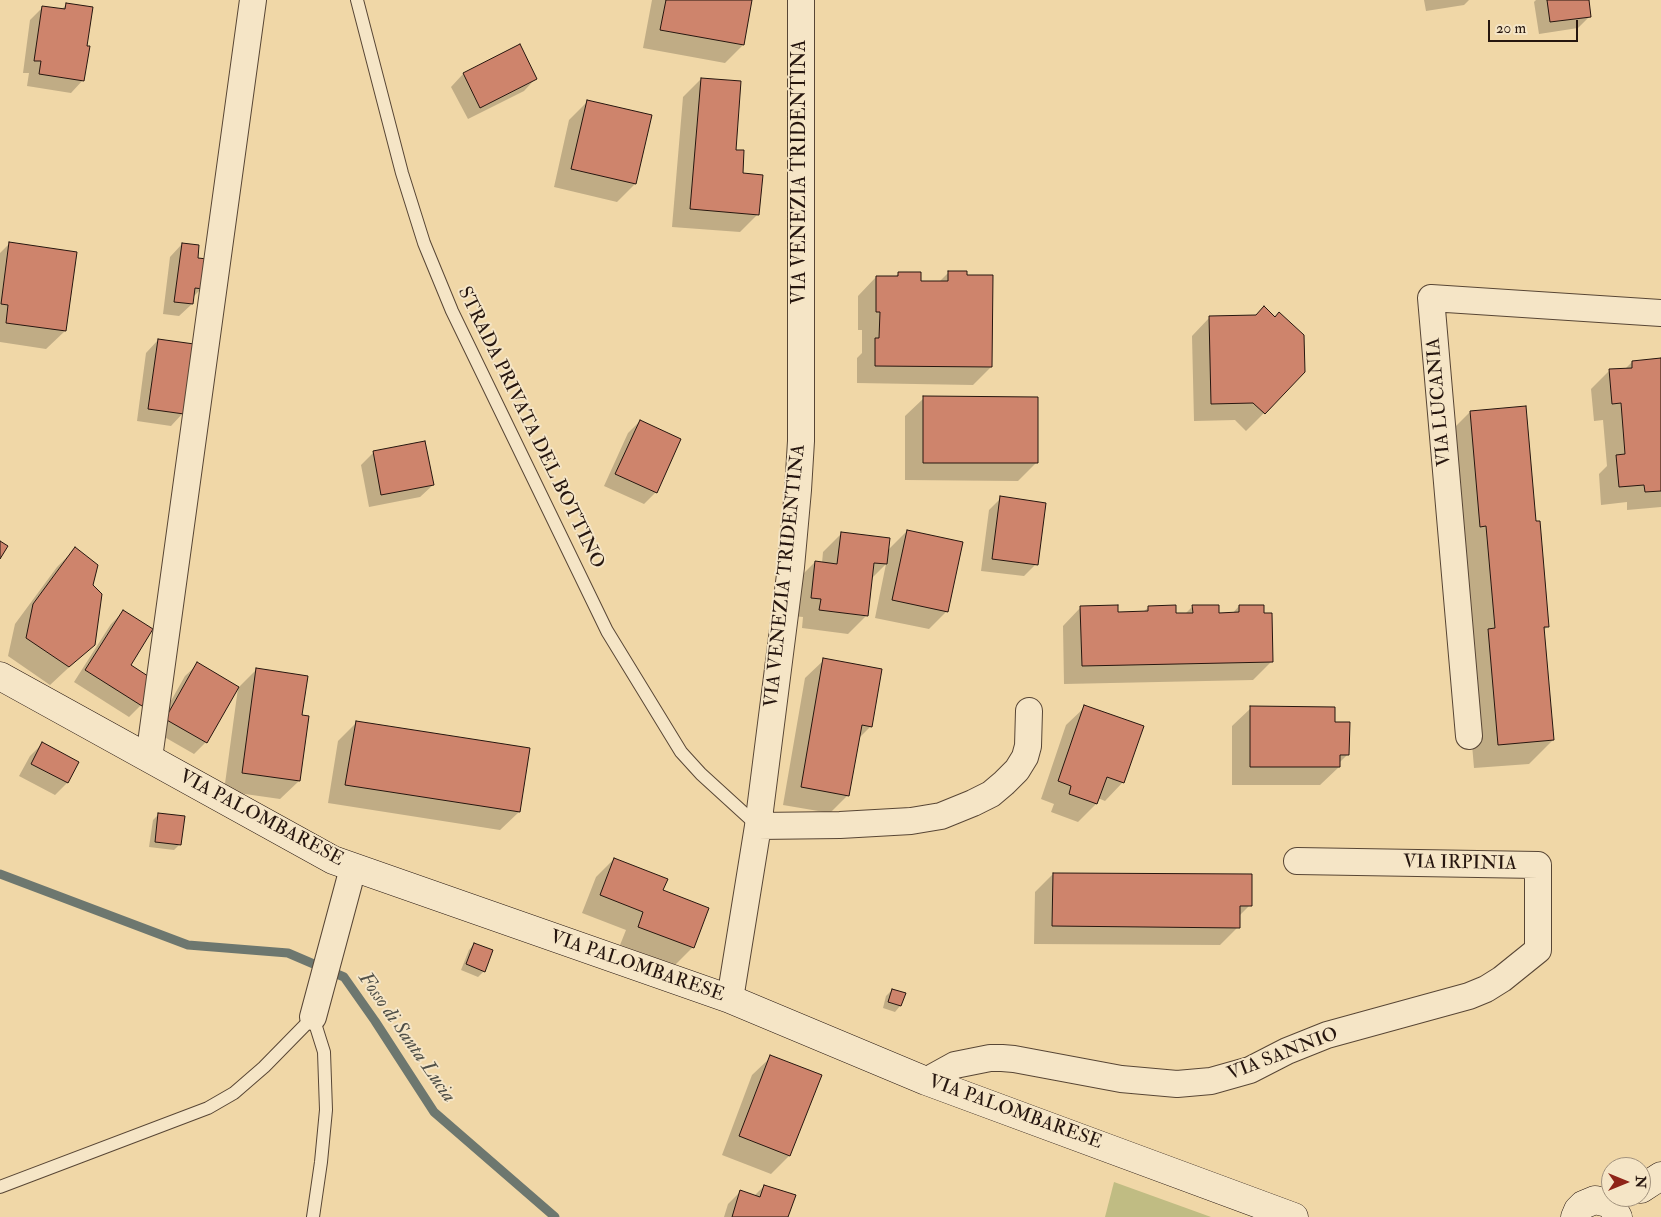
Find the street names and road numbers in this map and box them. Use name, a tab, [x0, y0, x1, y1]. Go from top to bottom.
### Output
street label: VIA VENEZIA TRIDENTINA	[790, 40, 812, 304]
street label: STRADA PRIVATA DEL BOTTINO	[452, 283, 608, 573]
street label: VIA LUCANIA	[1423, 337, 1457, 467]
street label: VIA VENEZIA TRIDENTINA	[761, 443, 811, 709]
street label: VIA PALOMBARESE	[175, 766, 347, 872]
street label: VIA IRPINIA	[1403, 852, 1517, 876]
street label: VIA PALOMBARESE	[547, 926, 727, 1008]
street label: VIA SANNIO	[1224, 1023, 1342, 1087]
street label: VIA PALOMBARESE	[925, 1071, 1105, 1155]

